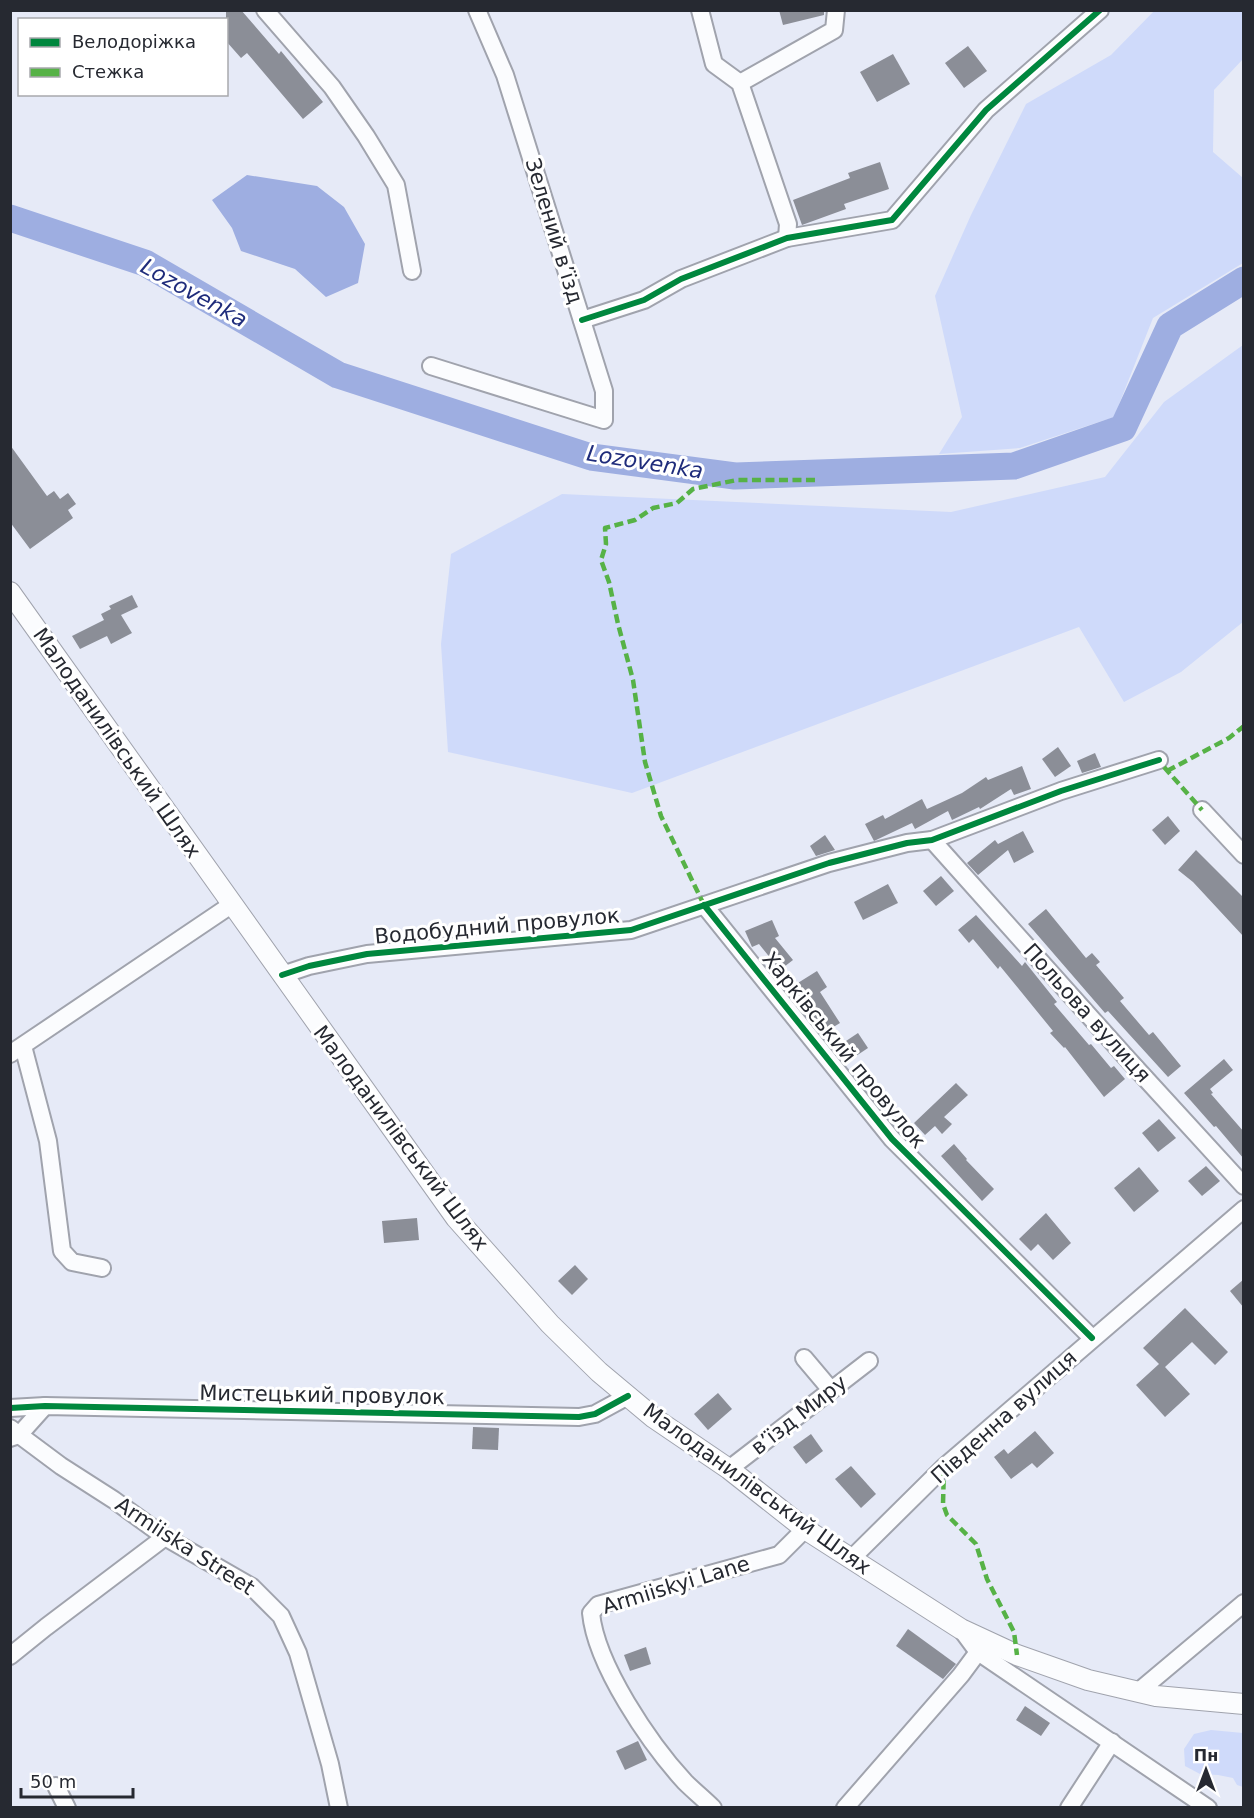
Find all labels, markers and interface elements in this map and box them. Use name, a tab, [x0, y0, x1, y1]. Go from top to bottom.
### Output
legend	[18, 18, 228, 96]
text: Велодоріжка	[72, 31, 196, 52]
text: Стежка	[72, 61, 144, 82]
street label: Зелений в’їзд	[520, 155, 588, 307]
water label: Lozovenka	[137, 254, 251, 332]
water label: Lozovenka	[585, 440, 705, 484]
street label: Малоданилівський Шлях	[28, 623, 206, 863]
street label: Водобудний провулок	[373, 903, 621, 949]
street label: Польова вулиця	[1019, 939, 1155, 1087]
street label: Харківський провулок	[757, 947, 931, 1153]
street label: Малоданилівський Шлях	[309, 1021, 493, 1255]
street label: Південна вулиця	[926, 1345, 1082, 1489]
street label: в’їзд Миру	[746, 1370, 852, 1460]
street label: Мистецький провулок	[199, 1381, 445, 1409]
street label: Малоданилівський Шлях	[639, 1398, 875, 1580]
street label: Armiiska Street	[111, 1492, 259, 1600]
street label: Armiiskyi Lane	[599, 1551, 753, 1619]
north arrow	[1176, 1740, 1236, 1800]
text: Пн	[1194, 1746, 1218, 1765]
scale bar	[21, 1761, 134, 1799]
text: 50 m	[30, 1771, 76, 1792]

